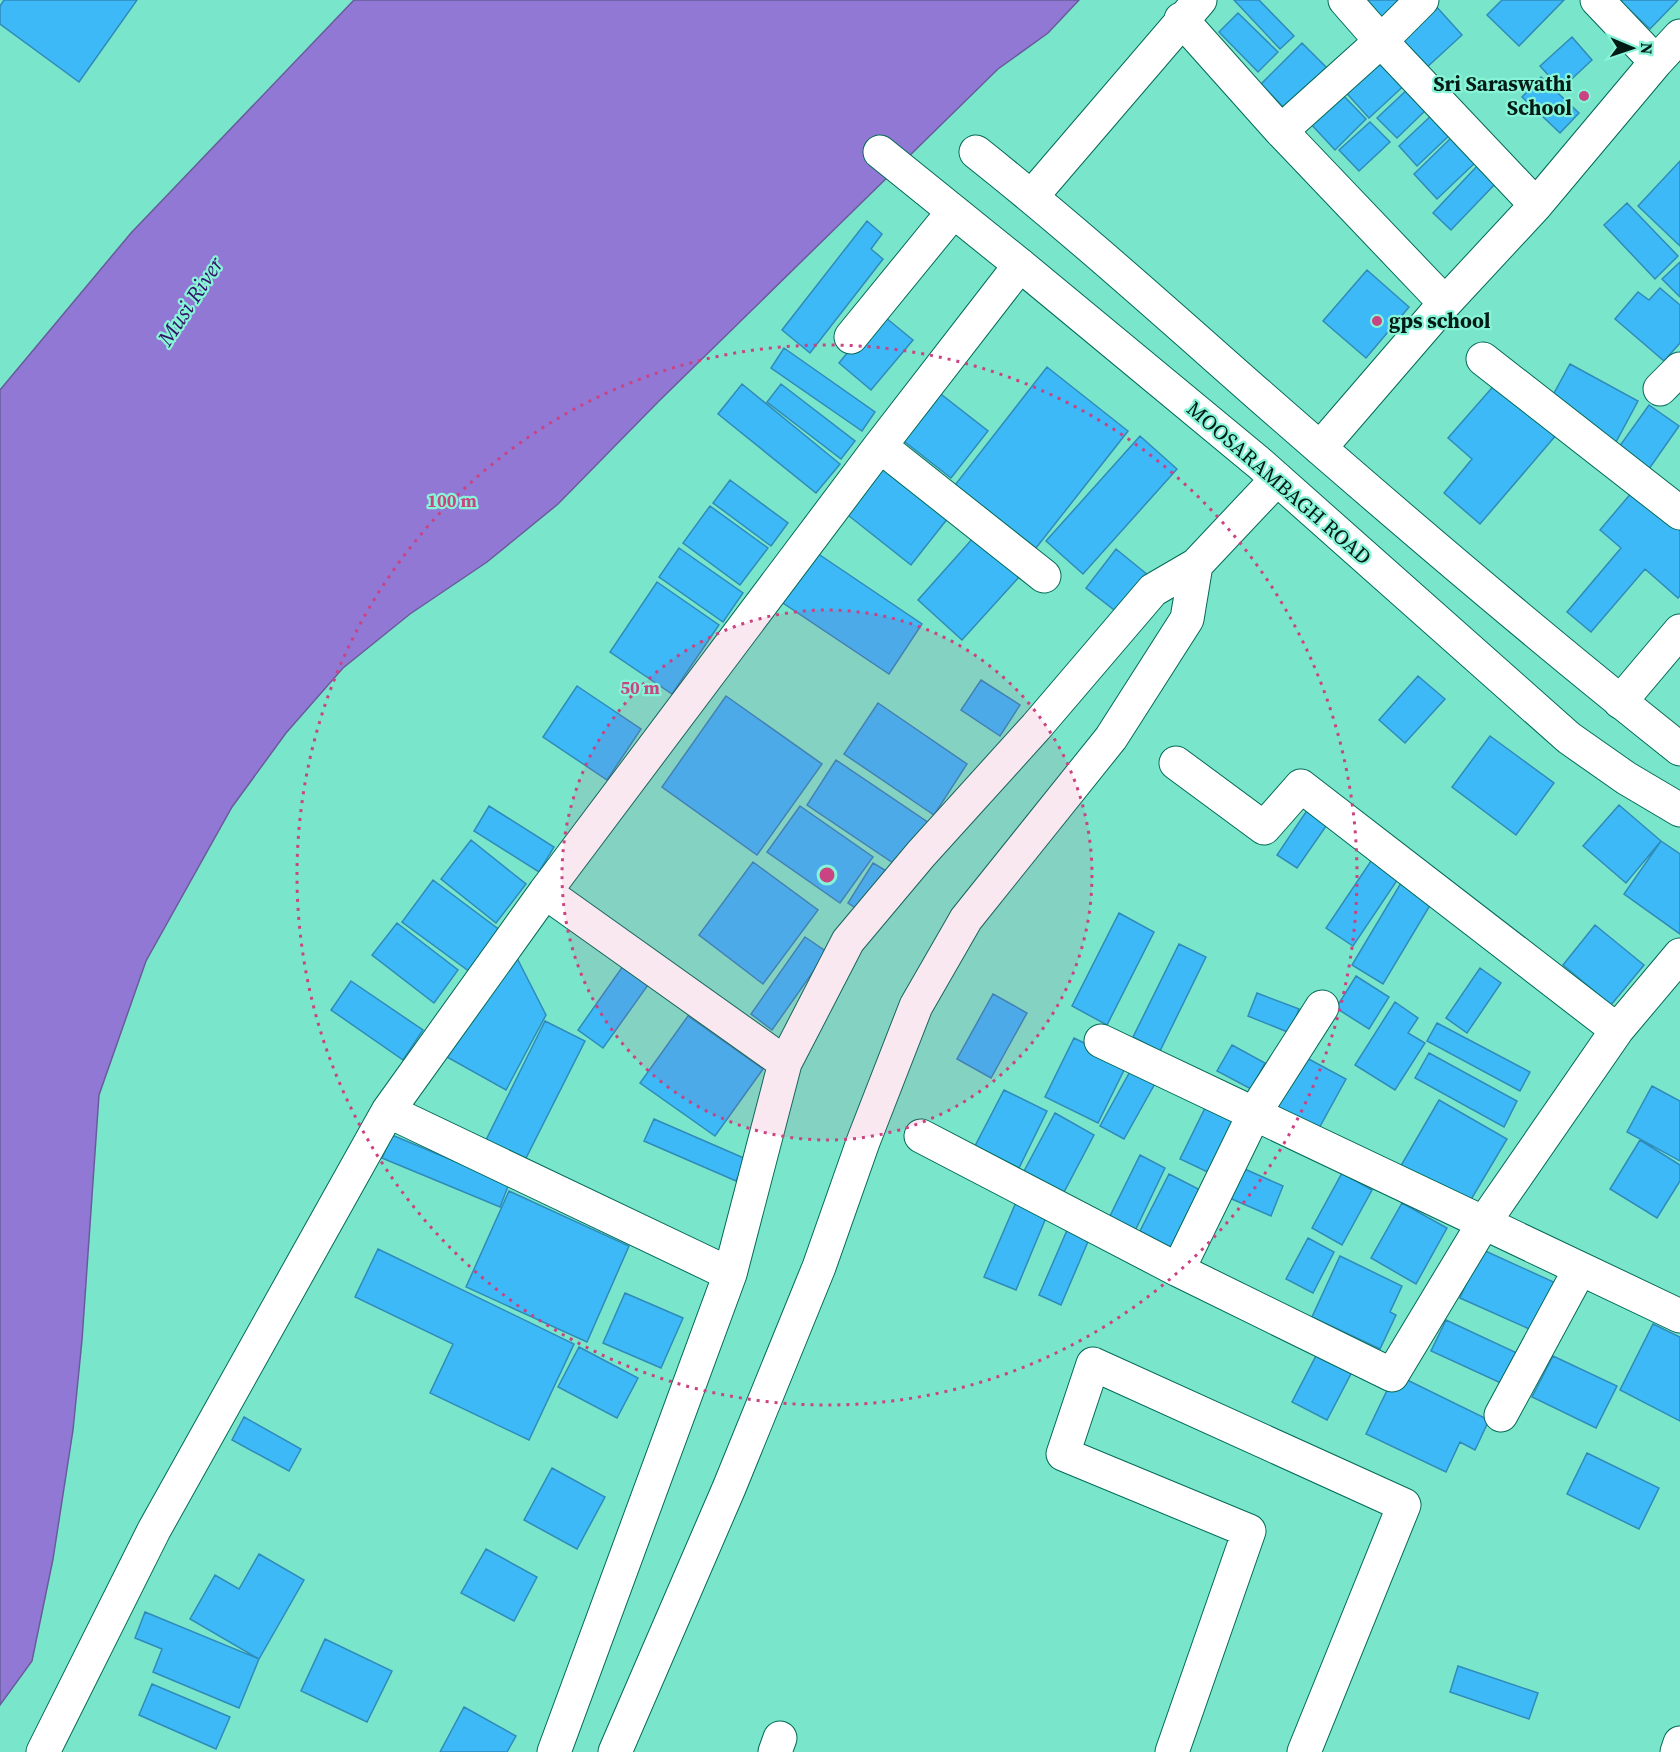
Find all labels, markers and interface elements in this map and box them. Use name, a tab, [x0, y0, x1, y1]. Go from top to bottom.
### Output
north arrow	[1602, 18, 1662, 78]
text: N	[1636, 42, 1658, 55]
place label: Sri Saraswathi School	[1433, 69, 1572, 122]
marker: Sri Saraswathi School	[1577, 89, 1591, 103]
water label: Musi River	[150, 250, 231, 352]
place label: gps school	[1389, 306, 1491, 335]
marker: gps school	[1370, 314, 1384, 328]
street label: MOOSARAMBAGH ROAD	[1181, 394, 1378, 571]
text: 100 m	[427, 488, 477, 513]
text: 50 m	[620, 675, 660, 700]
centre of rings	[817, 865, 837, 885]

